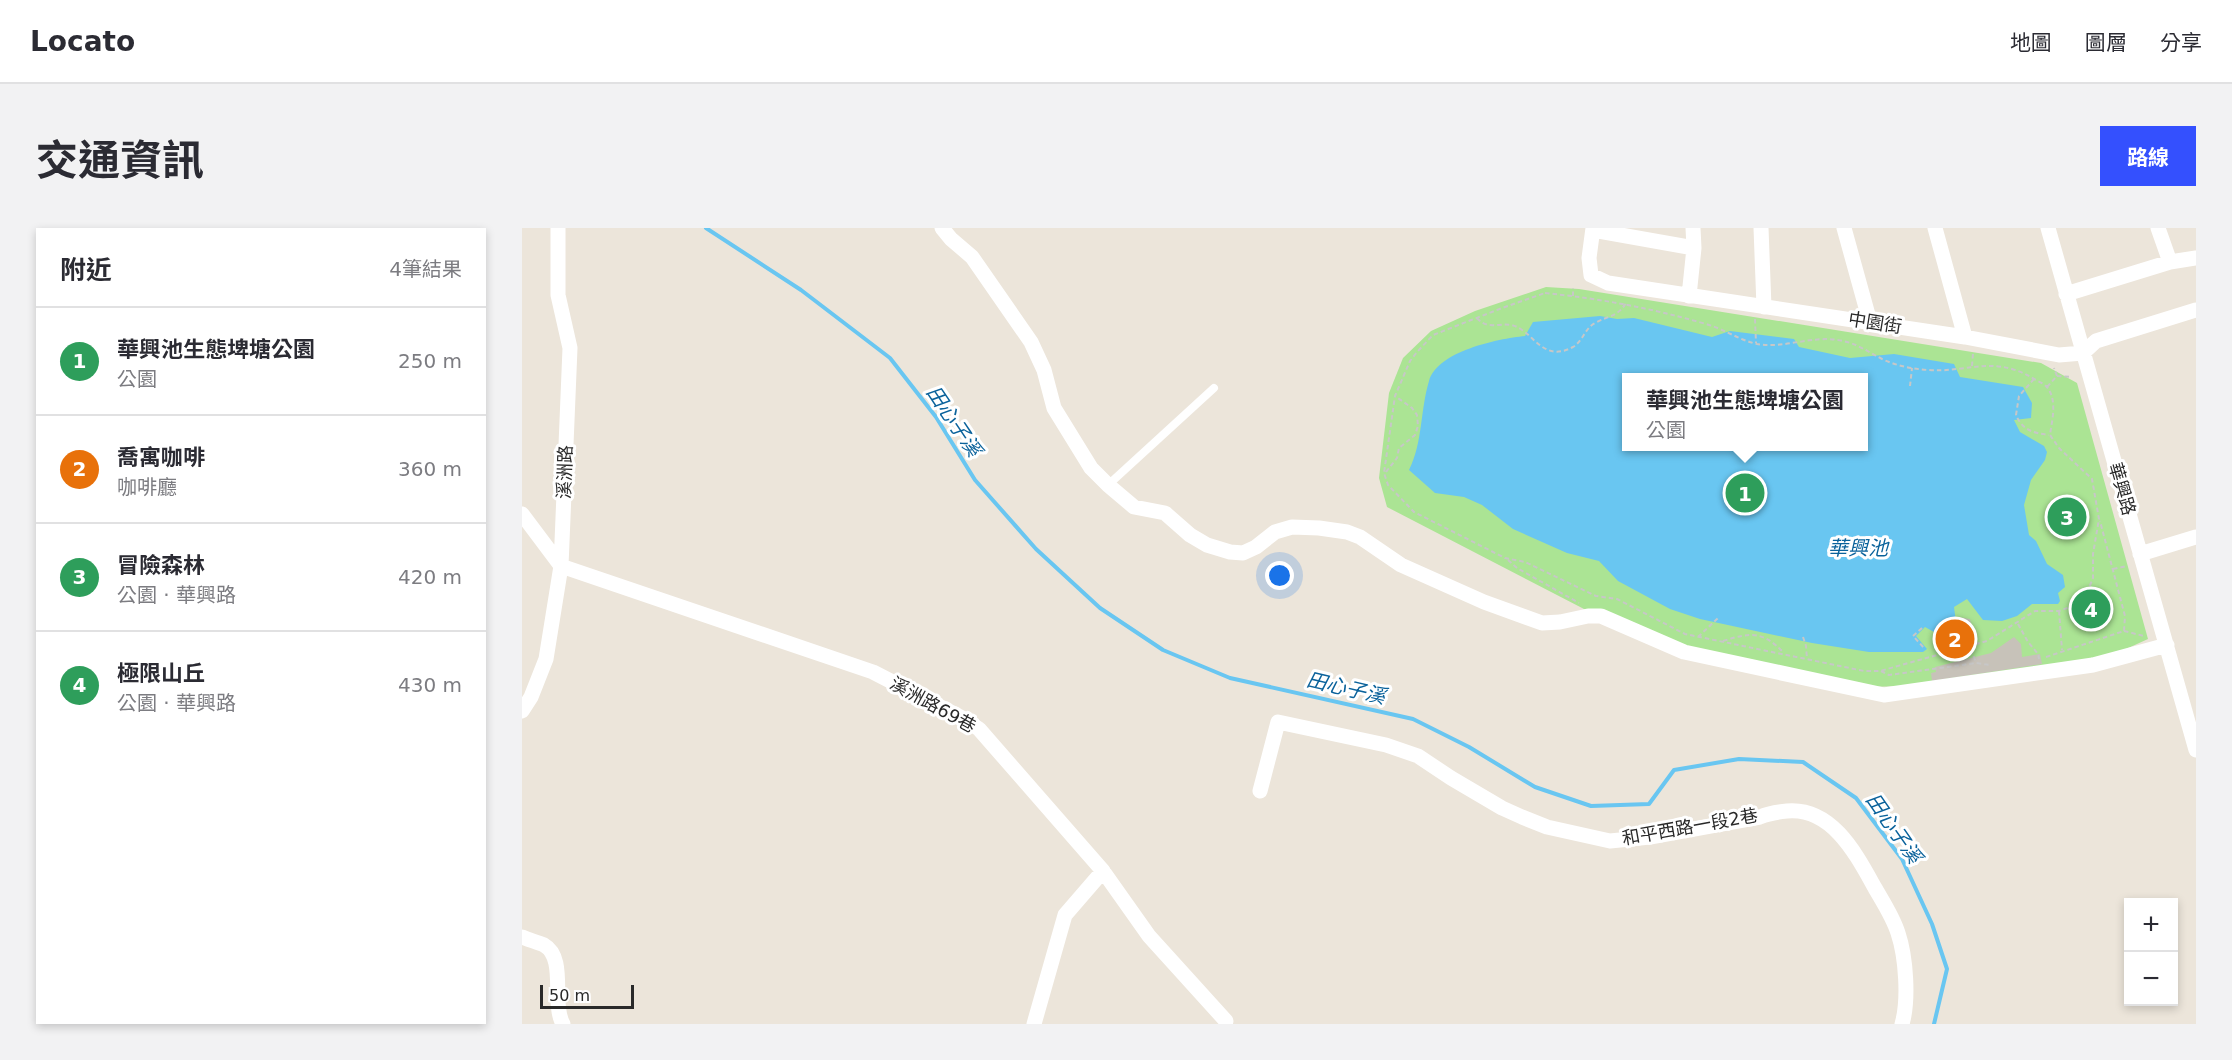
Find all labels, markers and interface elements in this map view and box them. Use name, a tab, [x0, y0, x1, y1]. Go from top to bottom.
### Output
text: Locato	[30, 25, 135, 58]
text: 地圖	[2010, 31, 2052, 55]
text: 圖層	[2085, 31, 2127, 55]
text: 分享	[2160, 31, 2202, 55]
button: 路線	[2100, 126, 2196, 186]
text: 交通資訊	[36, 136, 204, 185]
text: 附近	[60, 255, 112, 285]
text: 4筆結果	[389, 257, 462, 281]
street label: 中園街	[1847, 308, 1903, 337]
text: 華興池生態埤塘公園	[117, 337, 315, 362]
text: 1	[73, 349, 86, 373]
text: 250 m	[398, 349, 462, 373]
text: 公園	[117, 367, 157, 391]
popup	[1622, 373, 1868, 451]
water label: 田心子溪	[922, 381, 988, 463]
text: 華興池生態埤塘公園	[1646, 388, 1844, 413]
text: 公園	[1646, 418, 1686, 442]
text: 喬寓咖啡	[117, 445, 205, 470]
street label: 溪洲路	[553, 445, 576, 499]
text: 2	[73, 457, 86, 481]
text: 360 m	[398, 457, 462, 481]
street label: 華興路	[2105, 460, 2140, 518]
pin: 1	[1726, 470, 1764, 516]
text: 咖啡廳	[117, 475, 177, 499]
pin: 3	[2048, 494, 2086, 540]
water label: 華興池	[1828, 536, 1890, 560]
text: 冒險森林	[117, 553, 205, 578]
your location	[1265, 561, 1294, 590]
text: 3	[73, 565, 86, 589]
text: 420 m	[398, 565, 462, 589]
text: 公園 · 華興路	[117, 583, 236, 607]
pin: 4	[2072, 586, 2110, 632]
pin: 2	[1936, 616, 1974, 662]
text: 極限山丘	[117, 661, 205, 686]
water label: 田心子溪	[1304, 667, 1391, 709]
street label: 溪洲路69巷	[887, 672, 980, 737]
text: 4	[73, 673, 86, 697]
text: 430 m	[398, 673, 462, 697]
text: 公園 · 華興路	[117, 691, 236, 715]
water label: 田心子溪	[1861, 788, 1928, 870]
street label: 和平西路一段2巷	[1620, 804, 1759, 849]
map controls	[2124, 898, 2178, 1006]
button: +	[2124, 898, 2178, 952]
button: −	[2124, 952, 2178, 1006]
scale bar	[540, 982, 634, 1010]
text: 50 m	[549, 986, 590, 1005]

